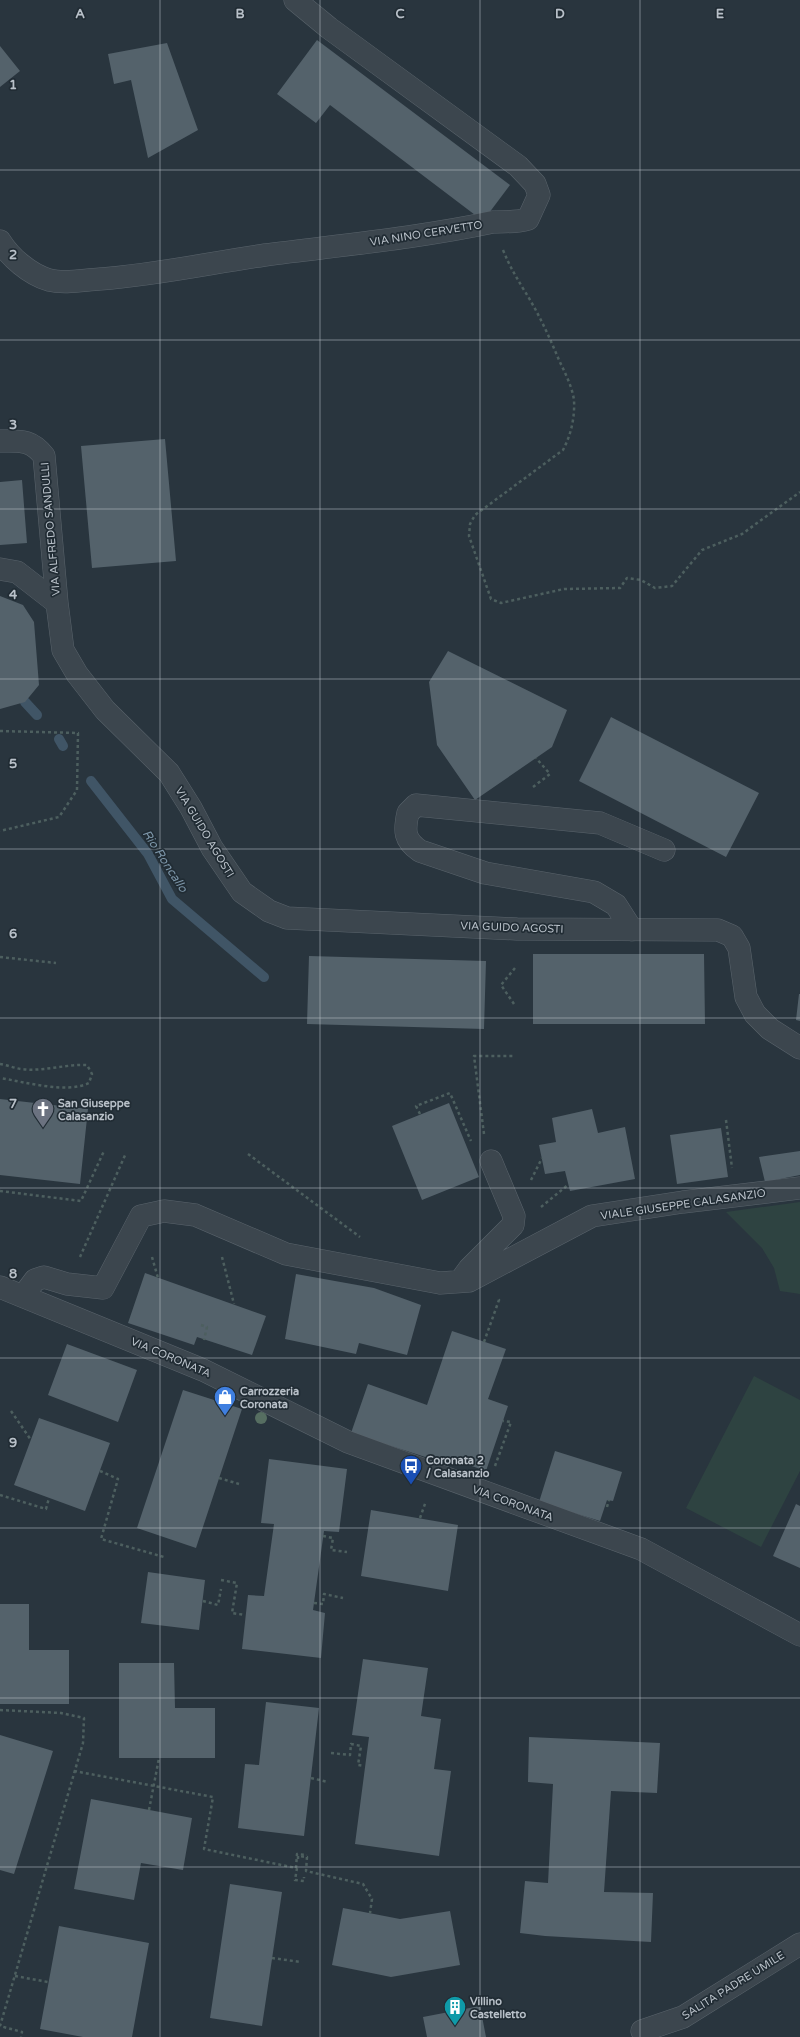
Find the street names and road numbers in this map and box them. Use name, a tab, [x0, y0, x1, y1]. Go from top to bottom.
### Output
street label: VIA NINO CERVETTO	[369, 218, 483, 249]
street label: VIA ALFREDO SANDULLI	[38, 462, 63, 596]
street label: VIA GUIDO AGOSTI	[172, 785, 237, 880]
street label: VIA GUIDO AGOSTI	[460, 919, 564, 936]
street label: VIALE GIUSEPPE CALASANZIO	[600, 1186, 766, 1223]
street label: VIA CORONATA	[129, 1335, 213, 1380]
street label: VIA CORONATA	[470, 1483, 555, 1524]
street label: SALITA PADRE UMILE	[680, 1949, 787, 2022]

